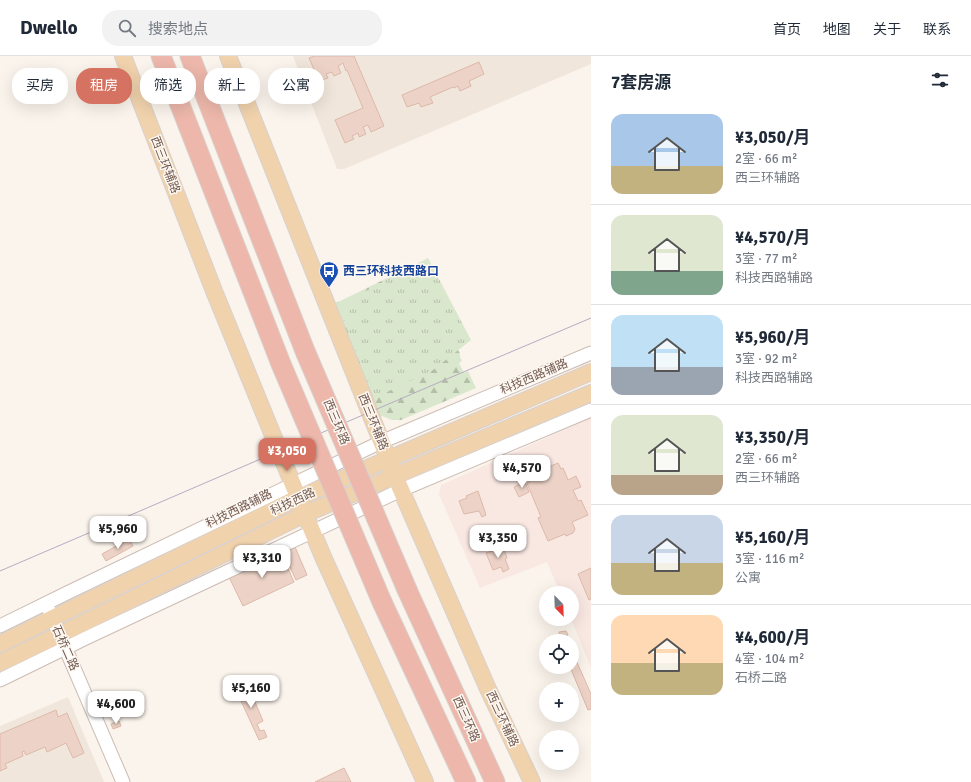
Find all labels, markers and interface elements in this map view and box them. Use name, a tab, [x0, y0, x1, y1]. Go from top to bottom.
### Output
search box	[102, 10, 382, 46]
text: Dwello	[20, 16, 78, 40]
icon: search	[116, 17, 138, 39]
text: 搜索地点	[148, 20, 208, 38]
text: 首页	[773, 21, 801, 38]
text: 地图	[823, 21, 851, 38]
text: 关于	[873, 21, 901, 38]
text: 联系	[923, 21, 951, 38]
chip: 买房	[12, 68, 68, 104]
chip: 租房	[76, 68, 132, 104]
chip: 筛选	[140, 68, 196, 104]
chip: 新上	[204, 68, 260, 104]
chip: 公寓	[268, 68, 324, 104]
icon: filters	[929, 69, 951, 91]
text: 7套房源	[611, 72, 671, 93]
text: ¥3,050/月	[735, 127, 811, 148]
icon: home	[643, 130, 691, 178]
street label: 西三环辅路	[147, 134, 183, 196]
text: 2室 · 66 m²	[735, 151, 797, 167]
text: 西三环辅路	[735, 170, 800, 186]
text: ¥4,570/月	[735, 227, 811, 248]
icon: home	[643, 231, 691, 279]
text: 3室 · 77 m²	[735, 251, 797, 267]
bus stop icon: 西三环科技西路口	[318, 260, 340, 288]
place label: 西三环科技西路口	[343, 264, 439, 279]
text: 科技西路辅路	[735, 270, 813, 286]
text: ¥5,960/月	[735, 327, 811, 348]
icon: home	[643, 331, 691, 379]
text: 3室 · 92 m²	[735, 351, 797, 367]
street label: 科技西路辅路	[498, 356, 570, 398]
text: 科技西路辅路	[735, 370, 813, 386]
street label: 西三环辅路	[355, 391, 391, 453]
street label: 西三环路	[320, 397, 352, 447]
text: ¥3,350/月	[735, 427, 811, 448]
icon: home	[643, 431, 691, 479]
pin: ¥3,050	[254, 438, 320, 472]
text: ¥3,050	[268, 443, 306, 459]
text: 2室 · 66 m²	[735, 451, 797, 467]
pin: ¥4,570	[489, 455, 555, 489]
text: ¥4,570	[503, 460, 541, 476]
text: 西三环辅路	[735, 470, 800, 486]
street label: 科技西路	[268, 485, 318, 519]
street label: 科技西路辅路	[203, 486, 275, 532]
pin: ¥5,960	[85, 516, 151, 550]
text: ¥5,960	[99, 521, 137, 537]
pin: ¥3,350	[465, 525, 531, 559]
text: ¥5,160/月	[735, 527, 811, 548]
text: ¥3,350	[479, 530, 517, 546]
icon: home	[643, 531, 691, 579]
pin: ¥3,310	[229, 545, 295, 579]
text: ¥3,310	[243, 550, 281, 566]
text: 3室 · 116 m²	[735, 551, 804, 567]
text: 公寓	[735, 570, 761, 586]
north arrow	[539, 586, 579, 626]
map controls	[539, 586, 579, 770]
street label: 石桥二路	[48, 623, 82, 673]
text: ¥4,600/月	[735, 627, 811, 648]
icon: home	[643, 631, 691, 679]
button: locate	[539, 634, 579, 674]
text: 4室 · 104 m²	[735, 651, 804, 667]
text: 石桥二路	[735, 670, 787, 686]
pin: ¥5,160	[218, 675, 284, 709]
text: ¥5,160	[232, 680, 270, 696]
button: +	[539, 682, 579, 722]
street label: 西三环辅路	[483, 689, 521, 749]
pin: ¥4,600	[83, 691, 149, 725]
street label: 西三环路	[449, 694, 483, 744]
text: ¥4,600	[97, 696, 135, 712]
button: −	[539, 730, 579, 770]

